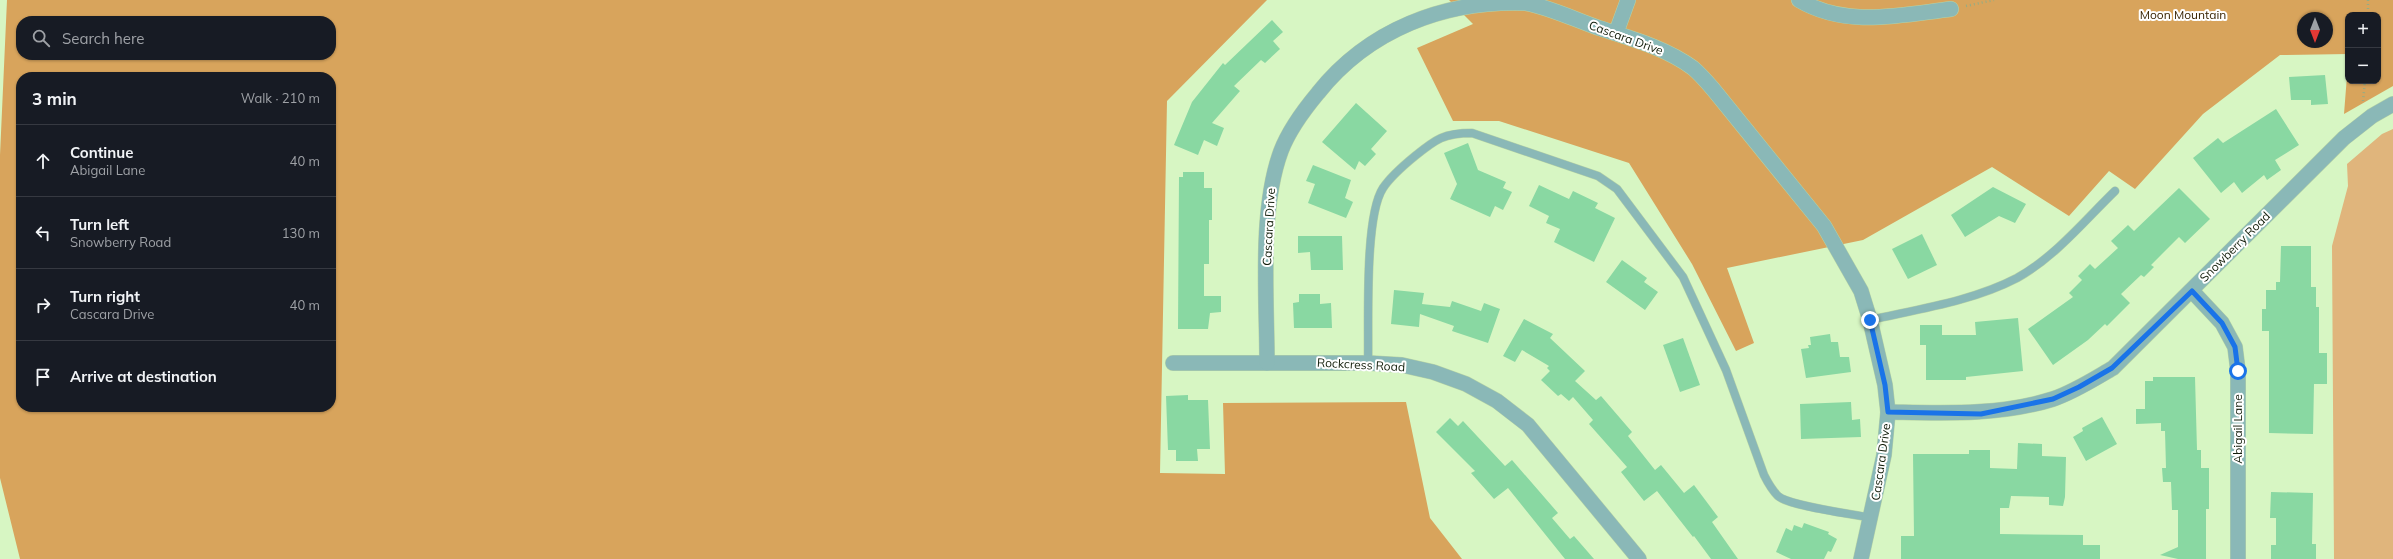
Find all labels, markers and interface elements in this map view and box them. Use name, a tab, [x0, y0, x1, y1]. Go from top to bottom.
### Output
park label: Moon Mountain	[2140, 7, 2226, 22]
north arrow	[2297, 12, 2333, 48]
map controls	[2345, 12, 2381, 84]
button: +	[2345, 12, 2381, 48]
search box	[16, 16, 336, 60]
street label: Cascara Drive	[1587, 17, 1665, 58]
icon: search	[30, 27, 52, 49]
text: Search here	[62, 29, 144, 48]
button: −	[2345, 48, 2381, 84]
text: 3 min	[32, 88, 77, 109]
text: Walk · 210 m	[241, 90, 320, 106]
text: Continue	[70, 143, 133, 162]
icon: ahead	[32, 150, 54, 172]
text: 40 m	[290, 153, 320, 169]
text: Abigail Lane	[70, 162, 145, 178]
street label: Cascara Drive	[1259, 188, 1278, 266]
street label: Snowberry Road	[2196, 208, 2273, 285]
text: Turn left	[70, 215, 129, 234]
icon: left	[32, 222, 54, 244]
text: 130 m	[282, 225, 320, 241]
text: Snowberry Road	[70, 234, 171, 250]
text: Turn right	[70, 287, 140, 306]
icon: right	[32, 294, 54, 316]
text: 40 m	[290, 297, 320, 313]
text: Cascara Drive	[70, 306, 154, 322]
route end	[1861, 311, 1879, 329]
street label: Rockcress Road	[1317, 355, 1405, 374]
route start	[2229, 362, 2247, 380]
icon: arrive	[32, 366, 54, 388]
text: Arrive at destination	[70, 367, 217, 386]
street label: Abigail Lane	[2230, 394, 2245, 464]
street label: Cascara Drive	[1868, 422, 1893, 502]

